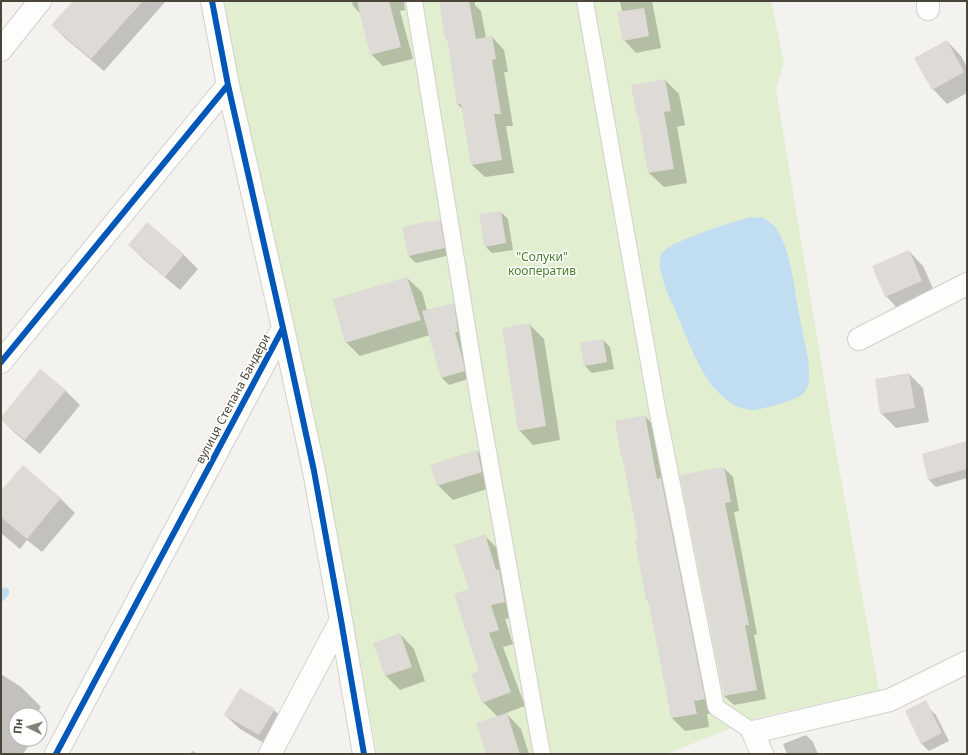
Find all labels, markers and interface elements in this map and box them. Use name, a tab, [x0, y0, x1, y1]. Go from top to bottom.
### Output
park label: "Солуки" кооператив	[508, 248, 576, 279]
street label: вулиця Степана Бандери	[191, 331, 274, 467]
north arrow	[8, 707, 48, 747]
text: Пн	[9, 718, 26, 735]

